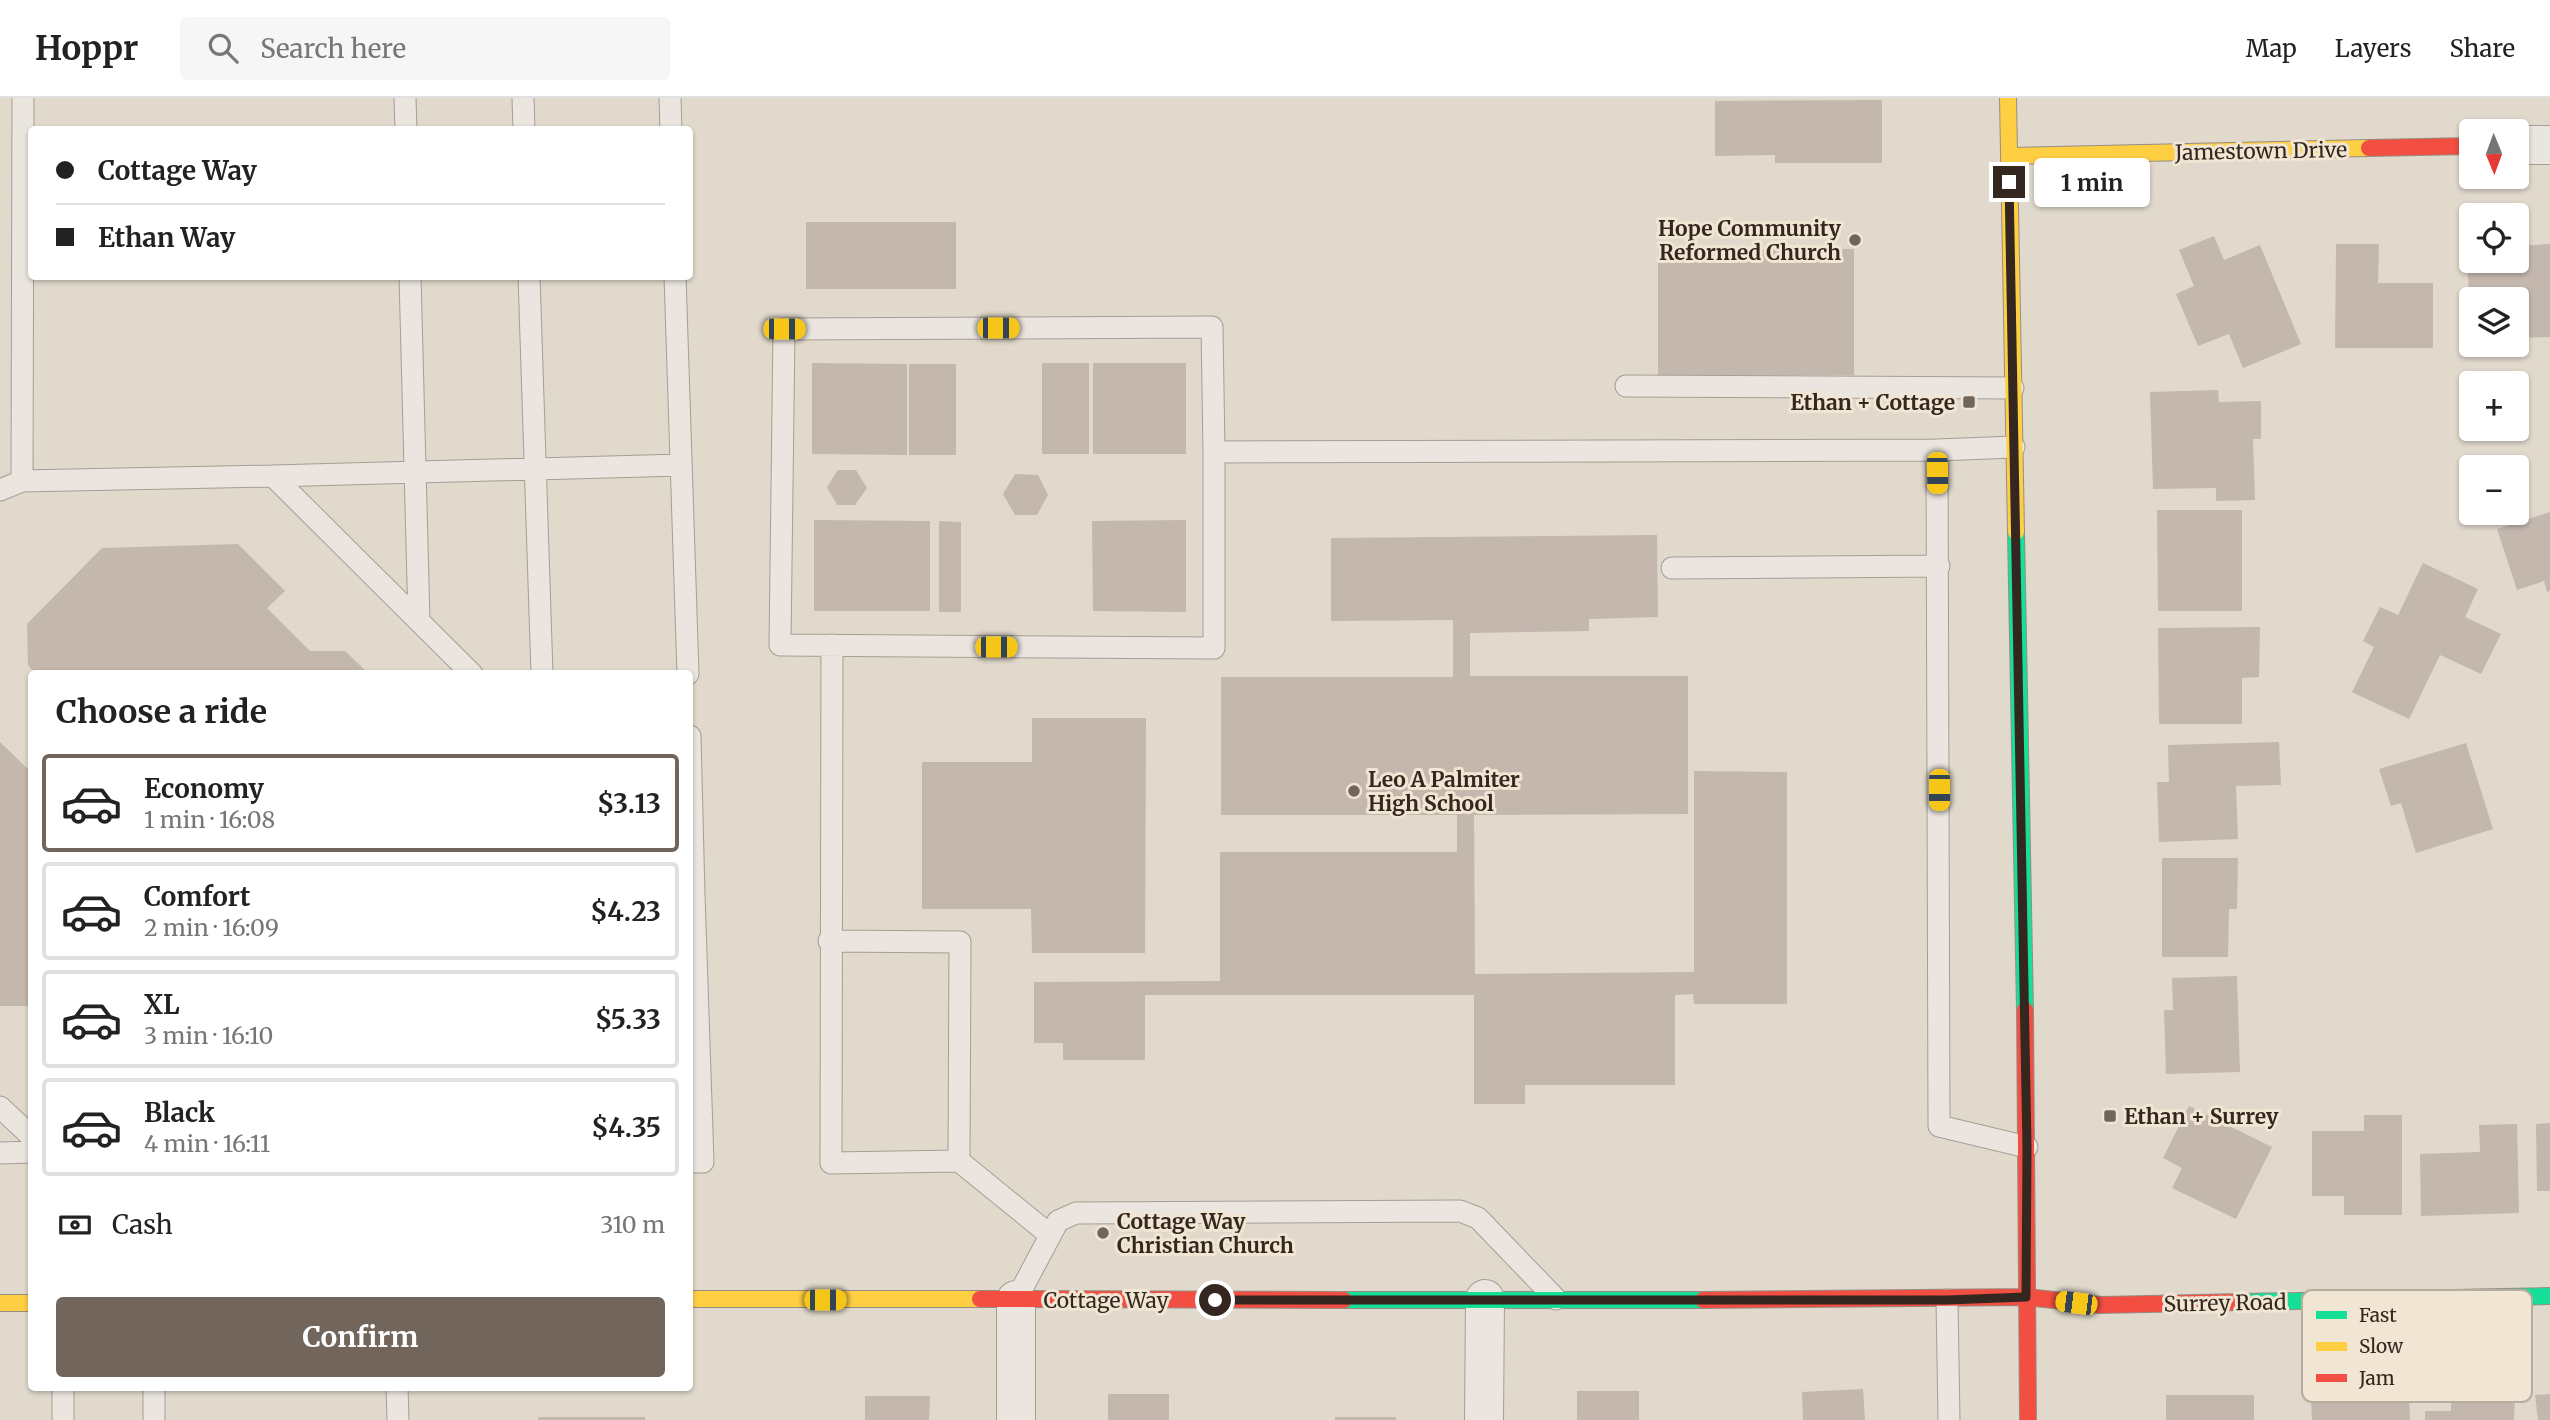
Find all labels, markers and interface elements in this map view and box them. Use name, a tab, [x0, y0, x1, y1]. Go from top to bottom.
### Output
search box	[180, 17, 670, 80]
text: Hoppr	[35, 28, 138, 69]
icon: search	[204, 29, 242, 67]
text: Search here	[260, 32, 406, 65]
text: Map	[2246, 33, 2297, 64]
text: Layers	[2335, 33, 2411, 64]
text: Share	[2449, 33, 2515, 64]
north arrow	[2459, 119, 2529, 189]
map controls	[2459, 119, 2529, 525]
street label: Jamestown Drive	[2174, 136, 2347, 166]
text: Cottage Way	[98, 154, 257, 187]
callout: 1 min	[2034, 158, 2149, 206]
route end	[1993, 166, 2025, 198]
text: 1 min	[2061, 168, 2123, 197]
button: locate	[2459, 203, 2529, 273]
place label: Hope Community Reformed Church	[1658, 215, 1842, 266]
text: Ethan Way	[98, 221, 235, 254]
marker: Hope Community Reformed Church	[1847, 232, 1863, 248]
button: layers	[2459, 287, 2529, 357]
car	[978, 318, 1020, 339]
car	[764, 319, 806, 340]
button: +	[2459, 371, 2529, 441]
place label: Ethan + Cottage	[1790, 389, 1955, 416]
marker: Ethan + Cottage	[1961, 394, 1977, 410]
car	[1927, 452, 1948, 494]
button: −	[2459, 455, 2529, 525]
car	[976, 637, 1018, 658]
text: Choose a ride	[56, 692, 267, 732]
place label: Leo A Palmiter High School	[1368, 766, 1520, 817]
car	[1929, 769, 1950, 811]
icon: car	[60, 772, 123, 835]
text: Economy	[144, 772, 264, 805]
marker: Leo A Palmiter High School	[1346, 783, 1362, 799]
text: $3.13	[597, 787, 661, 820]
text: 1 min · 16:08	[144, 805, 275, 834]
icon: car	[60, 880, 123, 943]
text: Comfort	[144, 880, 250, 913]
text: $4.23	[590, 895, 661, 928]
text: 2 min · 16:09	[144, 913, 279, 942]
icon: car	[60, 988, 123, 1051]
text: XL	[144, 988, 180, 1021]
text: $5.33	[595, 1003, 661, 1036]
text: 3 min · 16:10	[144, 1021, 273, 1050]
icon: car	[60, 1096, 123, 1159]
text: Black	[144, 1096, 215, 1129]
place label: Ethan + Surrey	[2124, 1103, 2279, 1130]
marker: Ethan + Surrey	[2102, 1108, 2118, 1124]
text: $4.35	[591, 1111, 661, 1144]
text: 4 min · 16:11	[144, 1129, 270, 1158]
icon: cash	[56, 1206, 94, 1244]
text: Cash	[112, 1208, 173, 1241]
place label: Cottage Way Christian Church	[1117, 1208, 1294, 1259]
text: 310 m	[600, 1210, 665, 1239]
marker: Cottage Way Christian Church	[1095, 1225, 1111, 1241]
route start	[1199, 1284, 1231, 1316]
street label: Cottage Way	[1043, 1287, 1169, 1314]
street label: Surrey Road	[2163, 1288, 2287, 1318]
car	[805, 1290, 847, 1311]
car	[2054, 1290, 2099, 1316]
legend	[2302, 1290, 2532, 1402]
button: Confirm	[56, 1297, 665, 1377]
text: Fast	[2359, 1303, 2397, 1327]
text: Slow	[2359, 1334, 2404, 1358]
text: Jam	[2358, 1366, 2395, 1390]

